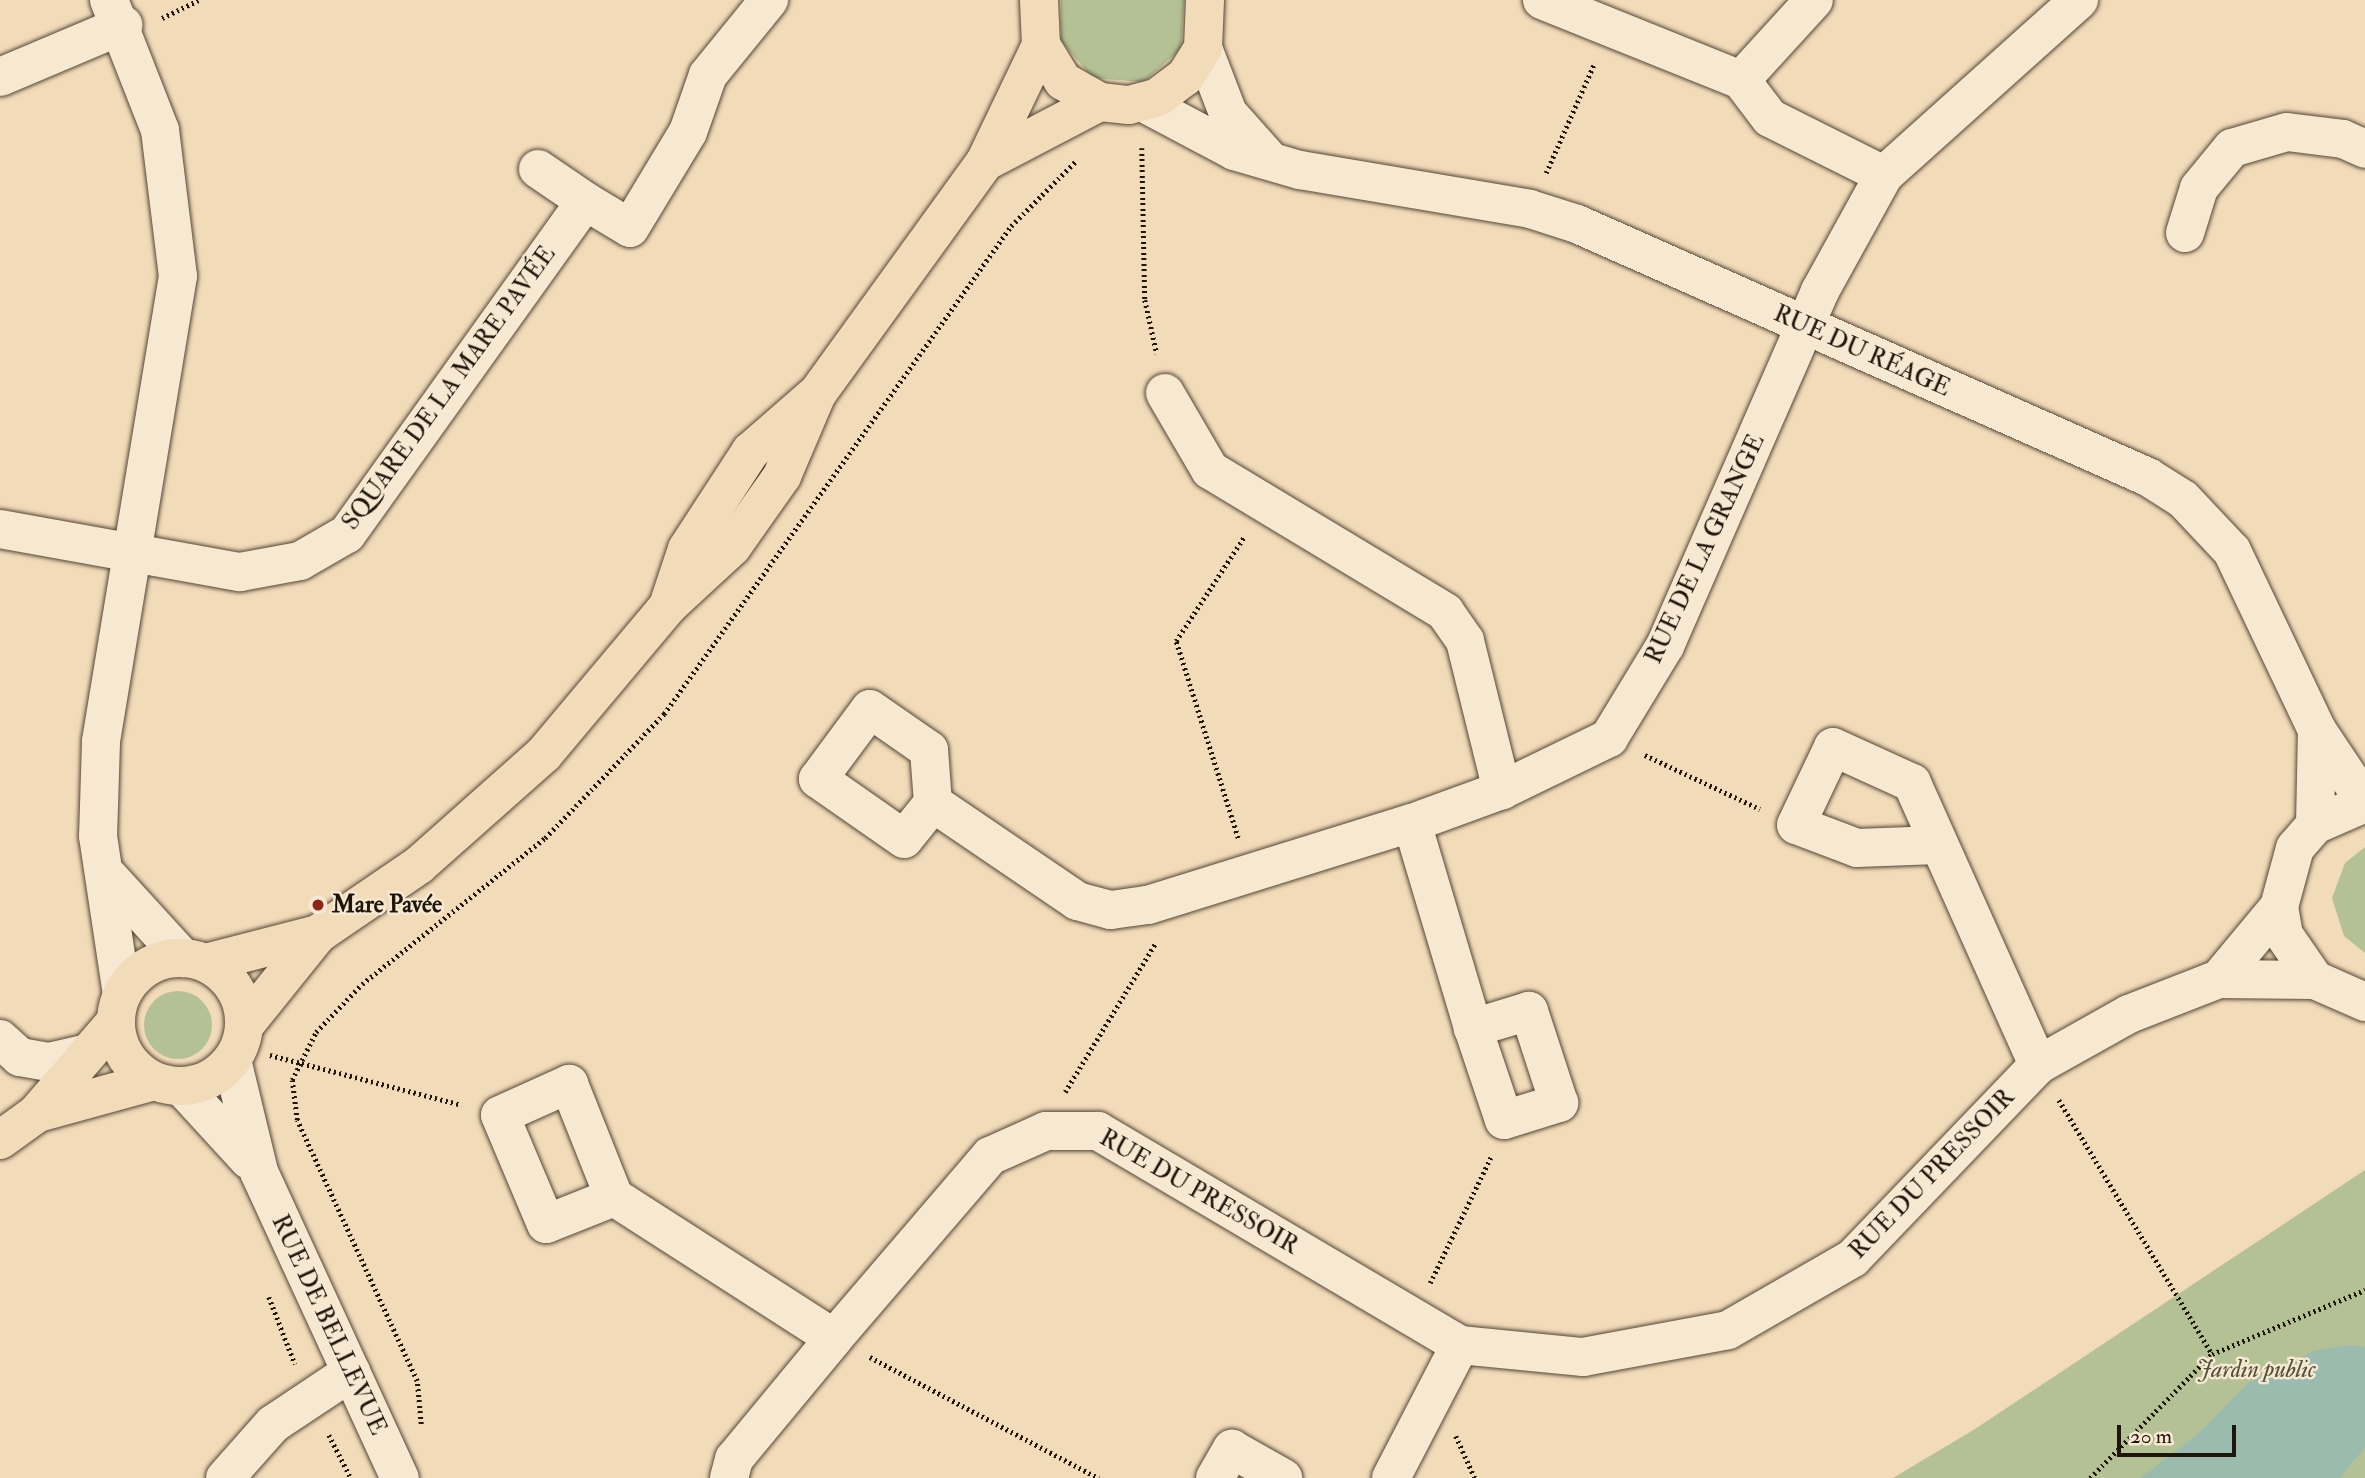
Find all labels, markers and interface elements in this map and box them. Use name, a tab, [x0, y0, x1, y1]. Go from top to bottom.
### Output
street label: SQUARE DE LA MARE PAVÉE	[336, 240, 562, 536]
street label: RUE DU RÉAGE	[1769, 299, 1955, 403]
street label: RUE DE LA GRANGE	[1639, 430, 1771, 668]
place label: Mare Pavée	[332, 891, 442, 919]
marker: Mare Pavée	[310, 897, 326, 913]
street label: RUE DU PRESSOIR	[1844, 1083, 2020, 1265]
street label: RUE DU PRESSOIR	[1094, 1123, 1304, 1261]
street label: RUE DE BELLEVUE	[265, 1210, 393, 1440]
park label: Jardin public	[2197, 1356, 2315, 1384]
scale bar	[2120, 1412, 2239, 1456]
text: 20 m	[2130, 1423, 2172, 1450]

